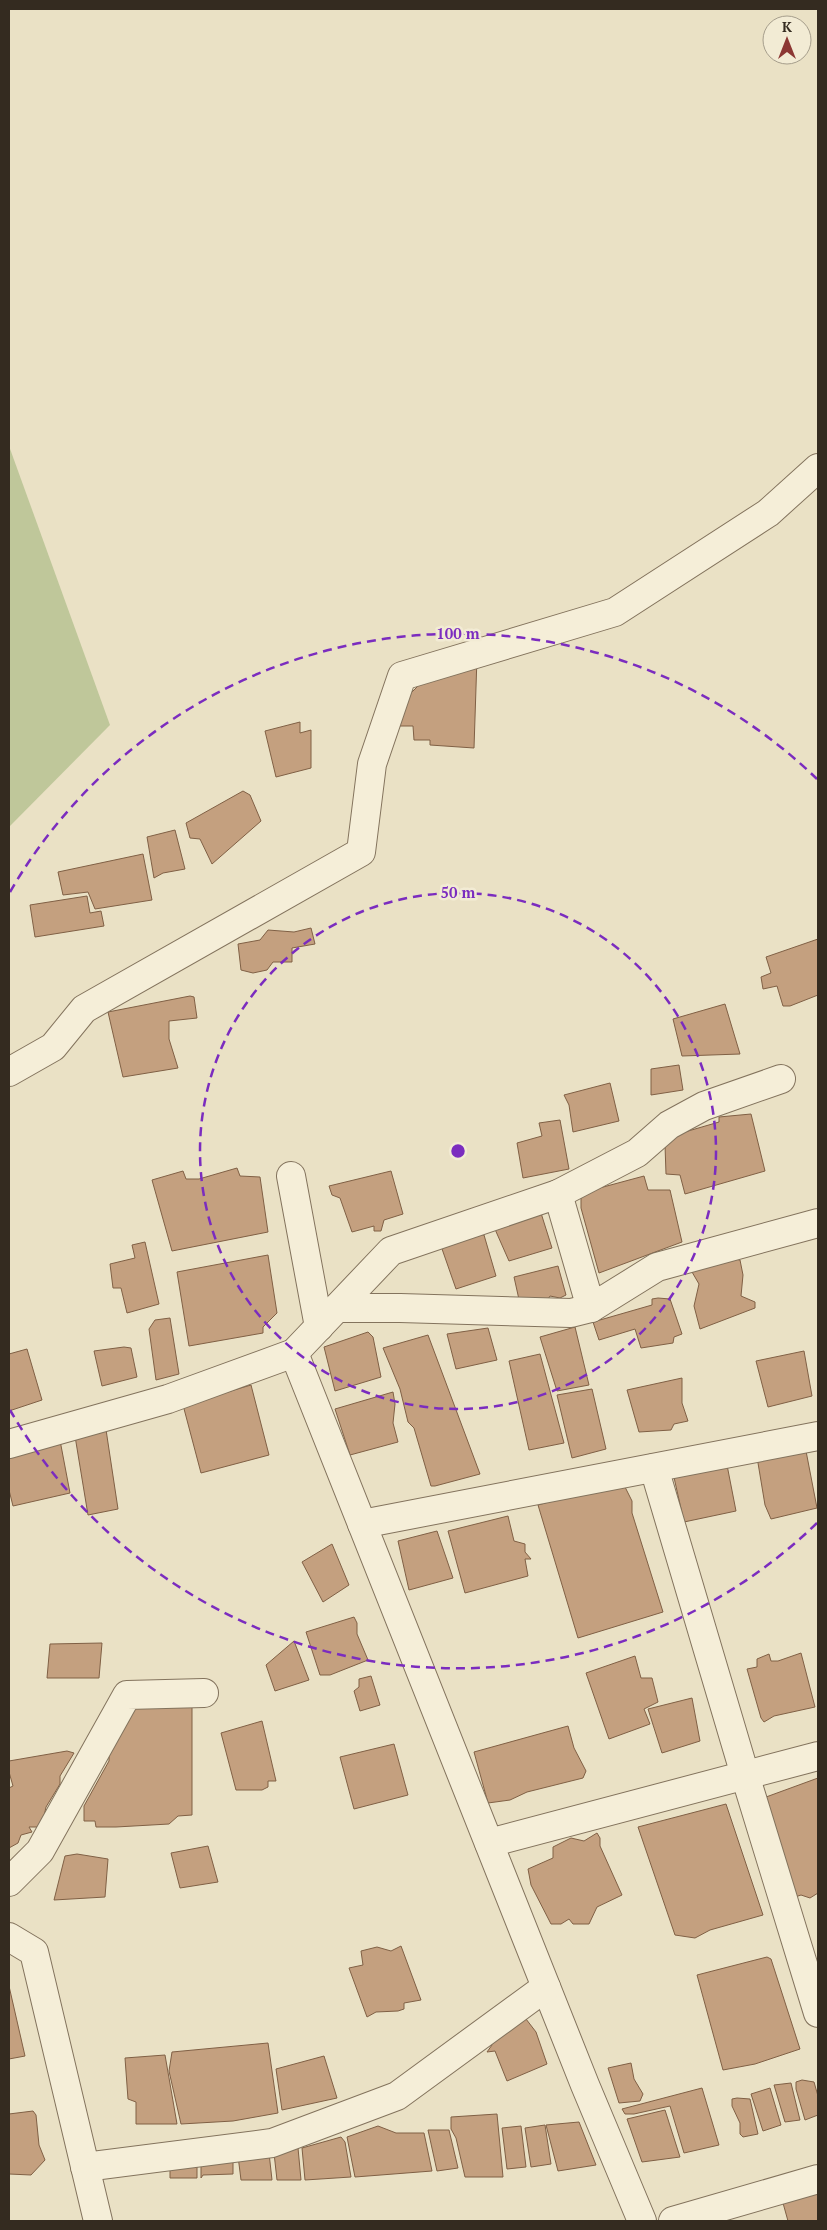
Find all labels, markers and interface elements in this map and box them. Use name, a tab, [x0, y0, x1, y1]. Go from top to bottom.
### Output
north arrow	[762, 15, 812, 65]
text: K	[782, 17, 792, 36]
text: 100 m	[436, 623, 480, 643]
text: 50 m	[441, 882, 476, 902]
centre of rings	[449, 1142, 467, 1160]

